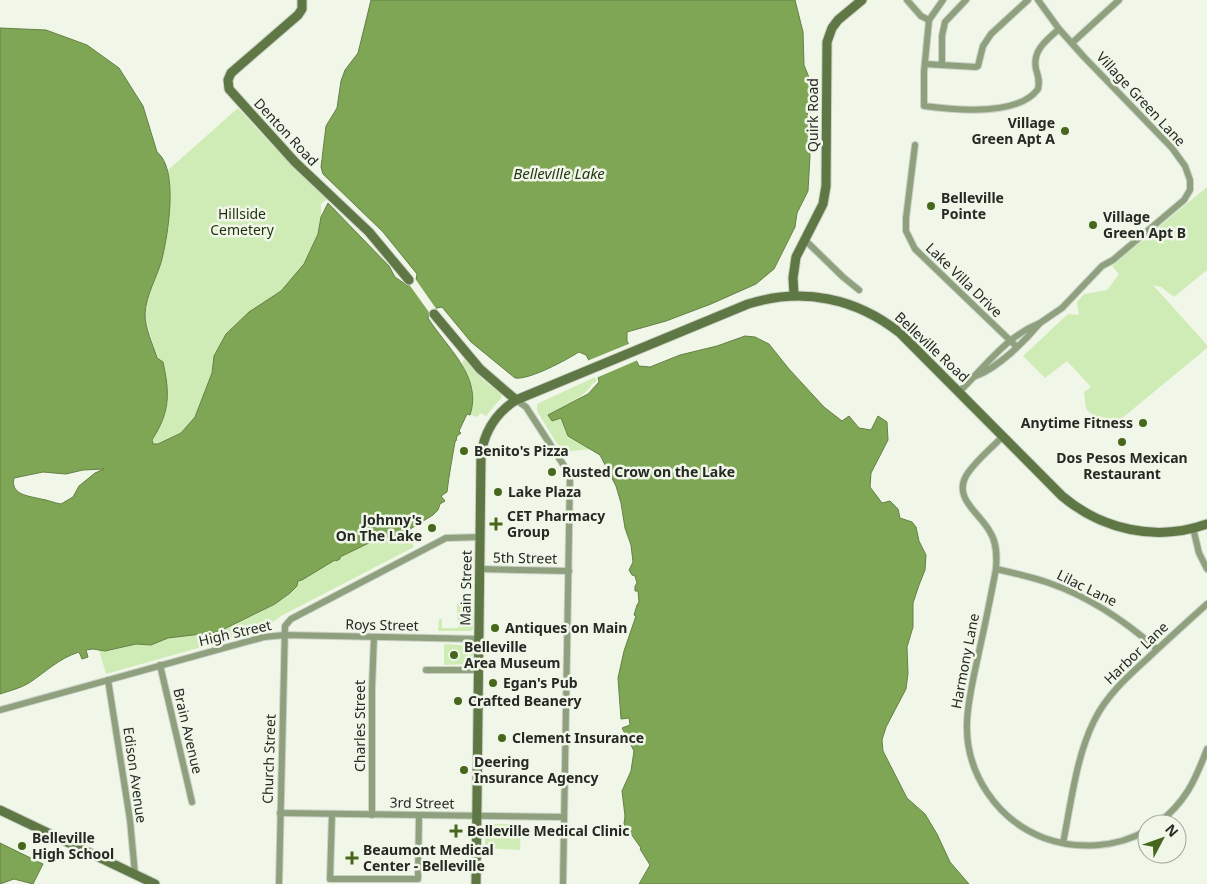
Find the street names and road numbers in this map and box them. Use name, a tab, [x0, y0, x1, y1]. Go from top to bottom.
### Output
street label: Village Green Lane	[1093, 47, 1190, 150]
street label: Quirk Road	[803, 78, 822, 152]
street label: Denton Road	[250, 94, 323, 170]
street label: Lake Villa Drive	[922, 238, 1007, 321]
street label: Belleville Road	[891, 307, 974, 386]
street label: 5th Street	[493, 547, 557, 568]
street label: Main Street	[455, 550, 476, 626]
street label: Lilac Lane	[1054, 565, 1120, 610]
street label: Harmony Lane	[946, 612, 983, 710]
street label: Roys Street	[345, 614, 419, 635]
street label: High Street	[197, 615, 273, 650]
street label: Harbor Lane	[1099, 617, 1172, 688]
street label: Charles Street	[350, 680, 369, 772]
street label: Brain Avenue	[169, 686, 208, 776]
street label: Church Street	[257, 714, 280, 804]
street label: Edison Avenue	[119, 726, 152, 824]
street label: 3rd Street	[389, 792, 455, 813]

